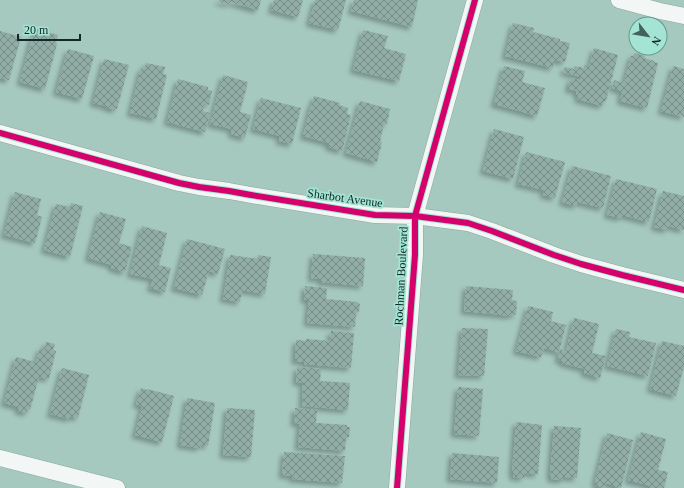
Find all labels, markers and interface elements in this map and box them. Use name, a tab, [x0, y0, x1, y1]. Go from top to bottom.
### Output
scale bar	[18, 16, 80, 42]
north arrow	[628, 16, 668, 56]
text: 20 m	[24, 23, 49, 37]
text: N	[649, 35, 664, 48]
street label: Sharbot Avenue	[306, 186, 384, 210]
street label: Rochman Boulevard	[391, 226, 411, 326]

